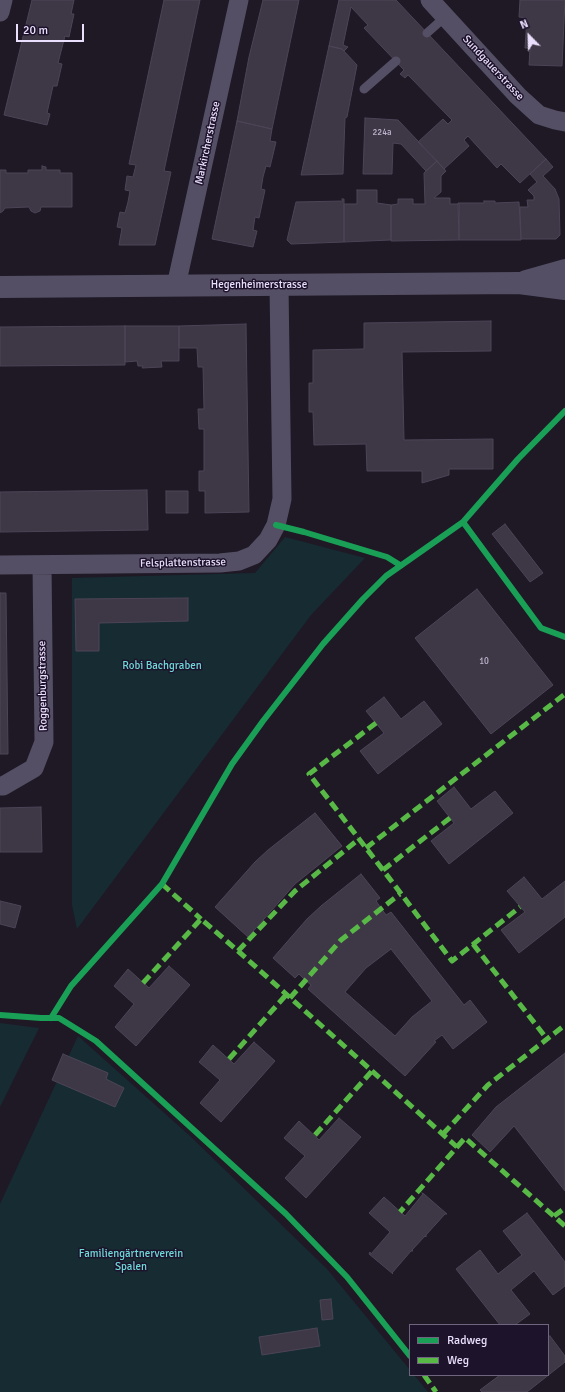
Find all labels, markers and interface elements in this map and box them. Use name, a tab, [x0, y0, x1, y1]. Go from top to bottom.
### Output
scale bar	[18, 16, 86, 42]
north arrow	[509, 16, 549, 56]
text: N	[518, 17, 530, 32]
text: 20 m	[23, 23, 48, 38]
street label: Sundgauerstrasse	[459, 33, 527, 103]
street label: Markircherstrasse	[193, 100, 223, 186]
house number: 224a	[372, 128, 392, 138]
street label: Hegenheimerstrasse	[211, 278, 307, 292]
street label: Felsplattenstrasse	[140, 556, 226, 570]
street label: Roggenburgstrasse	[36, 641, 50, 731]
house number: 10	[479, 657, 489, 667]
park label: Robi Bachgraben	[122, 659, 202, 673]
park label: Familiengärtnerverein Spalen	[79, 1247, 183, 1273]
legend	[409, 1324, 549, 1376]
text: Radweg	[447, 1333, 487, 1348]
text: Weg	[447, 1353, 469, 1368]

